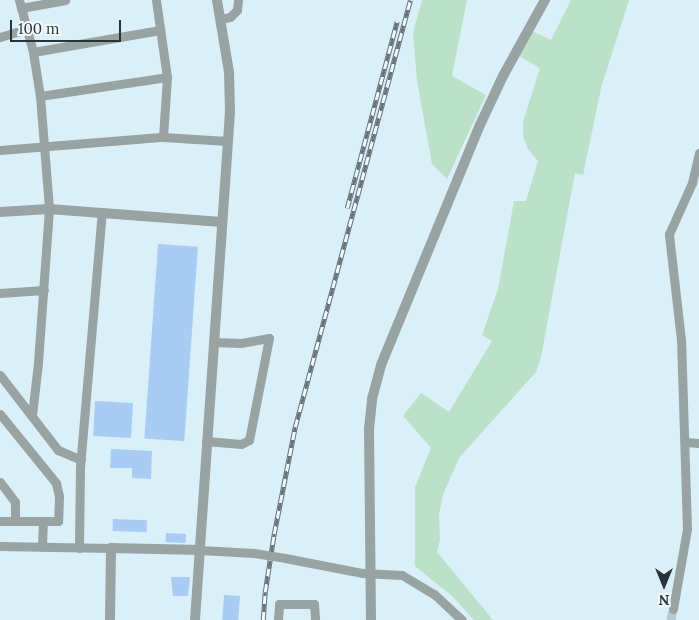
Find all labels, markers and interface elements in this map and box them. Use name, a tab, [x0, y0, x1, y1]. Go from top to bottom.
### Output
scale bar	[12, 10, 124, 42]
text: 100 m	[18, 19, 59, 38]
north arrow	[639, 560, 689, 610]
text: N	[659, 591, 669, 609]

